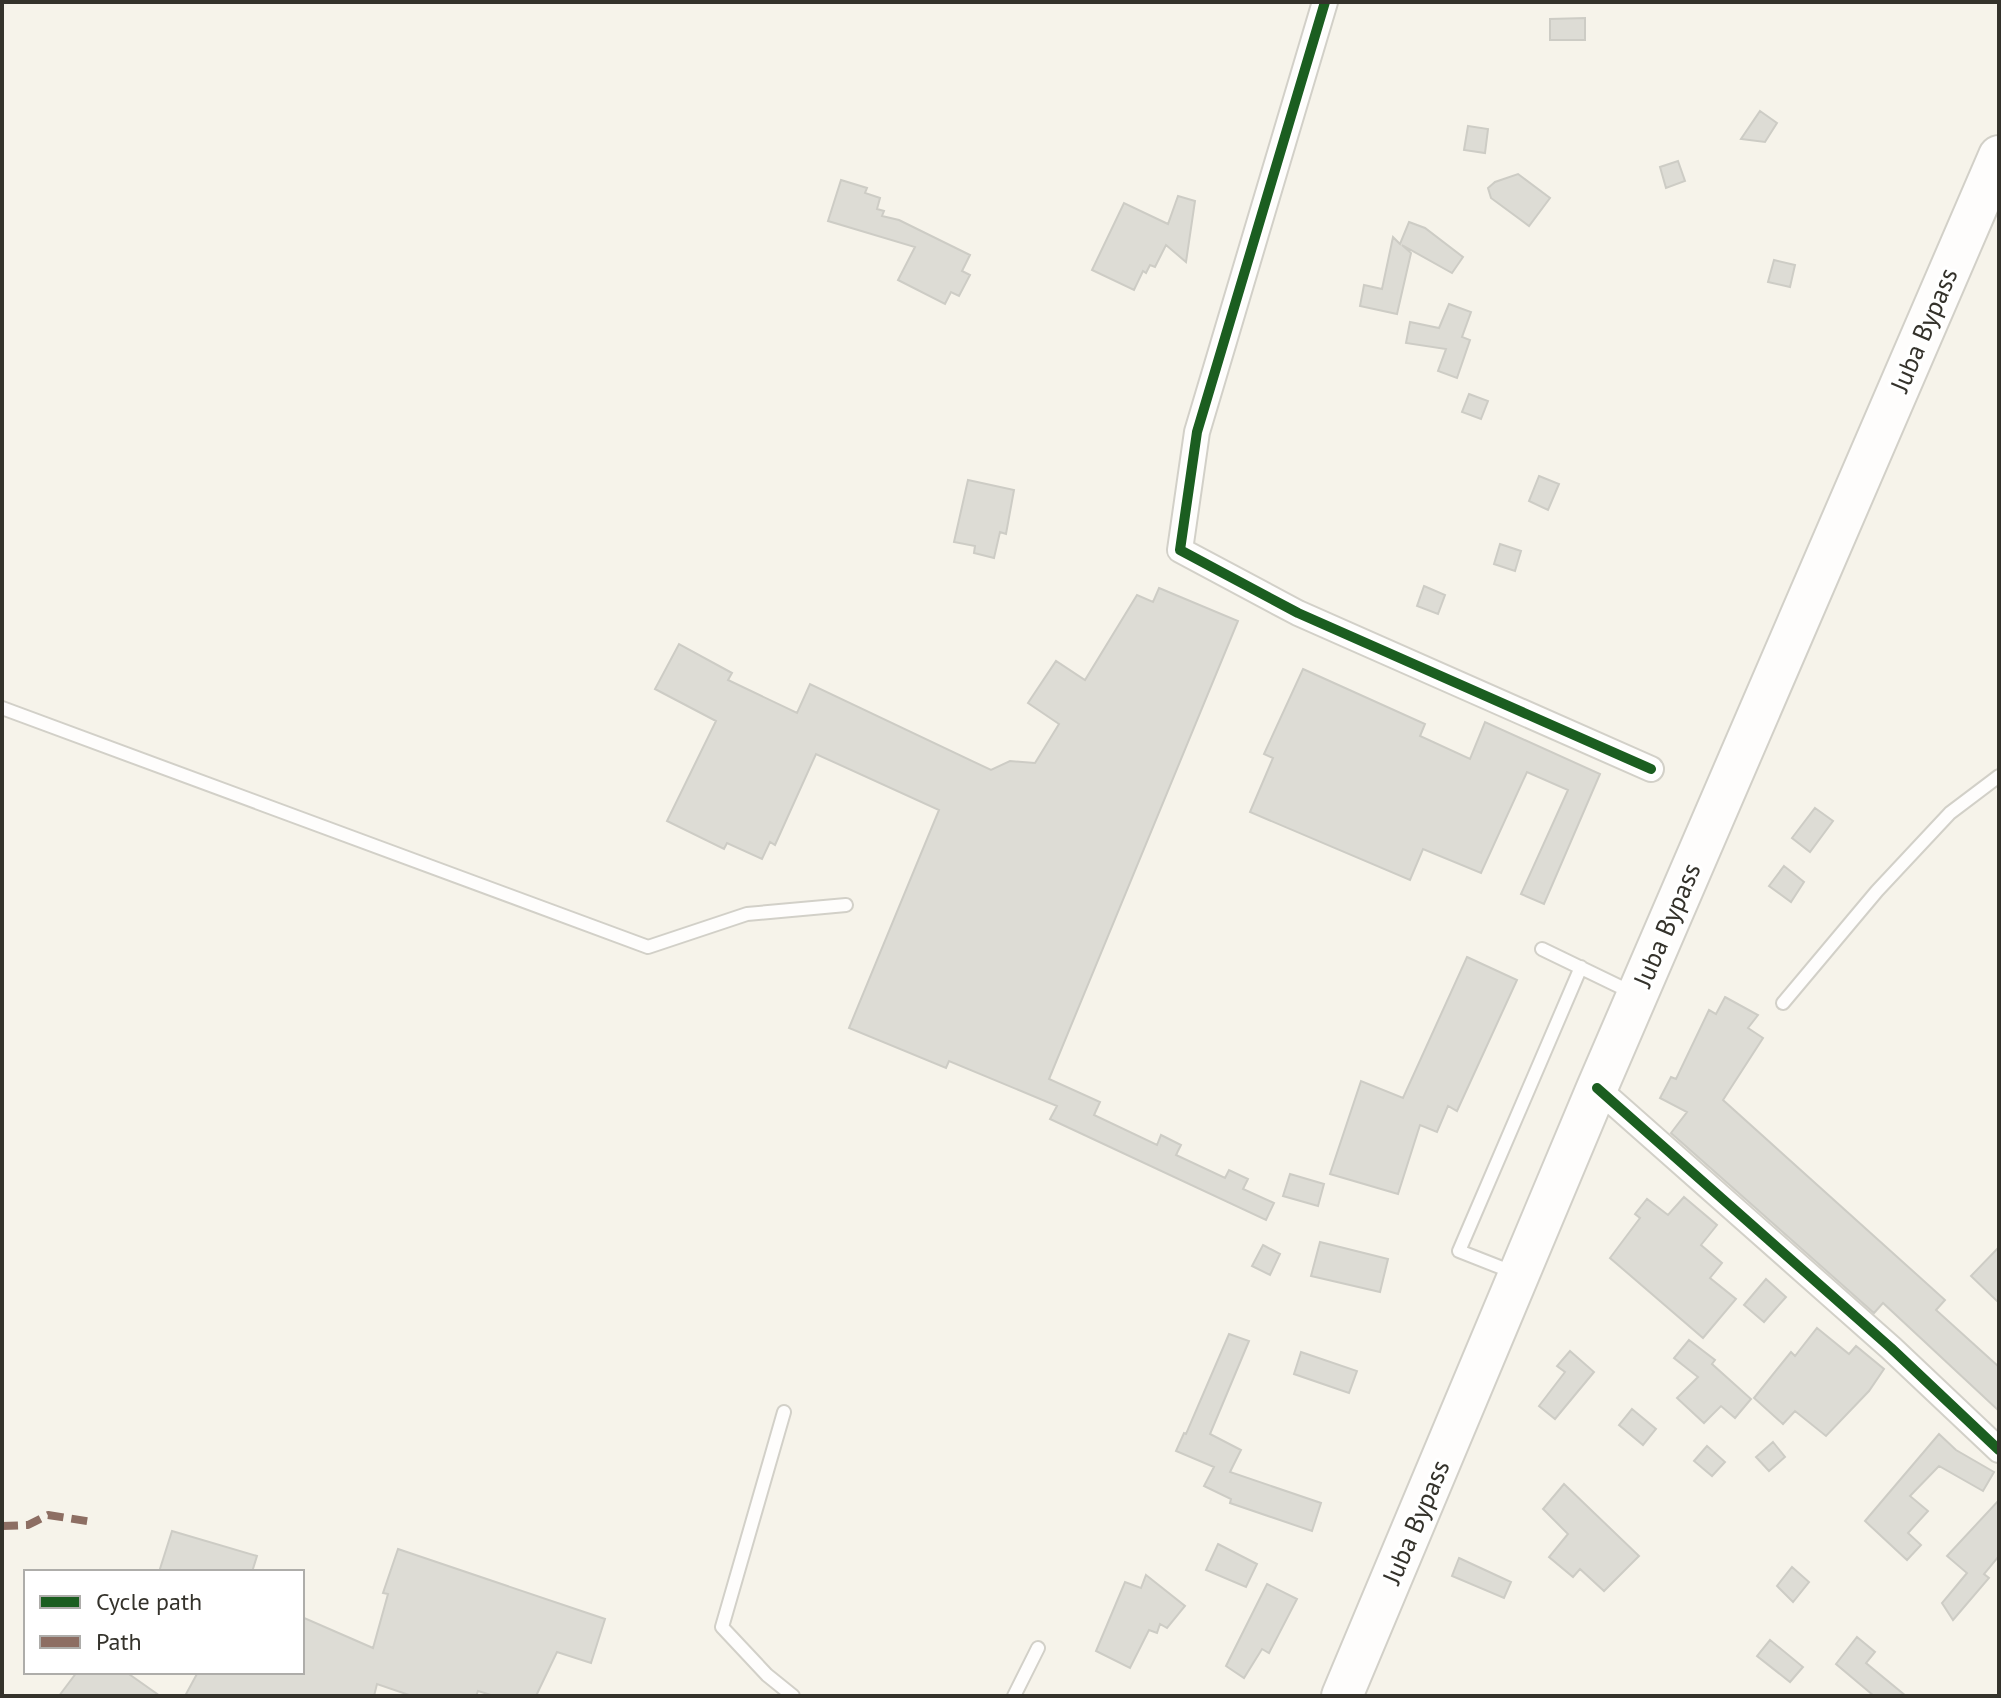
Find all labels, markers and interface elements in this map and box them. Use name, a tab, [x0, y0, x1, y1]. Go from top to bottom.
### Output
street label: Juba Bypass	[1882, 263, 1964, 398]
street label: Juba Bypass	[1625, 858, 1707, 993]
street label: Juba Bypass	[1374, 1455, 1456, 1590]
legend	[24, 1570, 304, 1674]
text: Cycle path	[96, 1586, 202, 1617]
text: Path	[96, 1626, 142, 1657]

